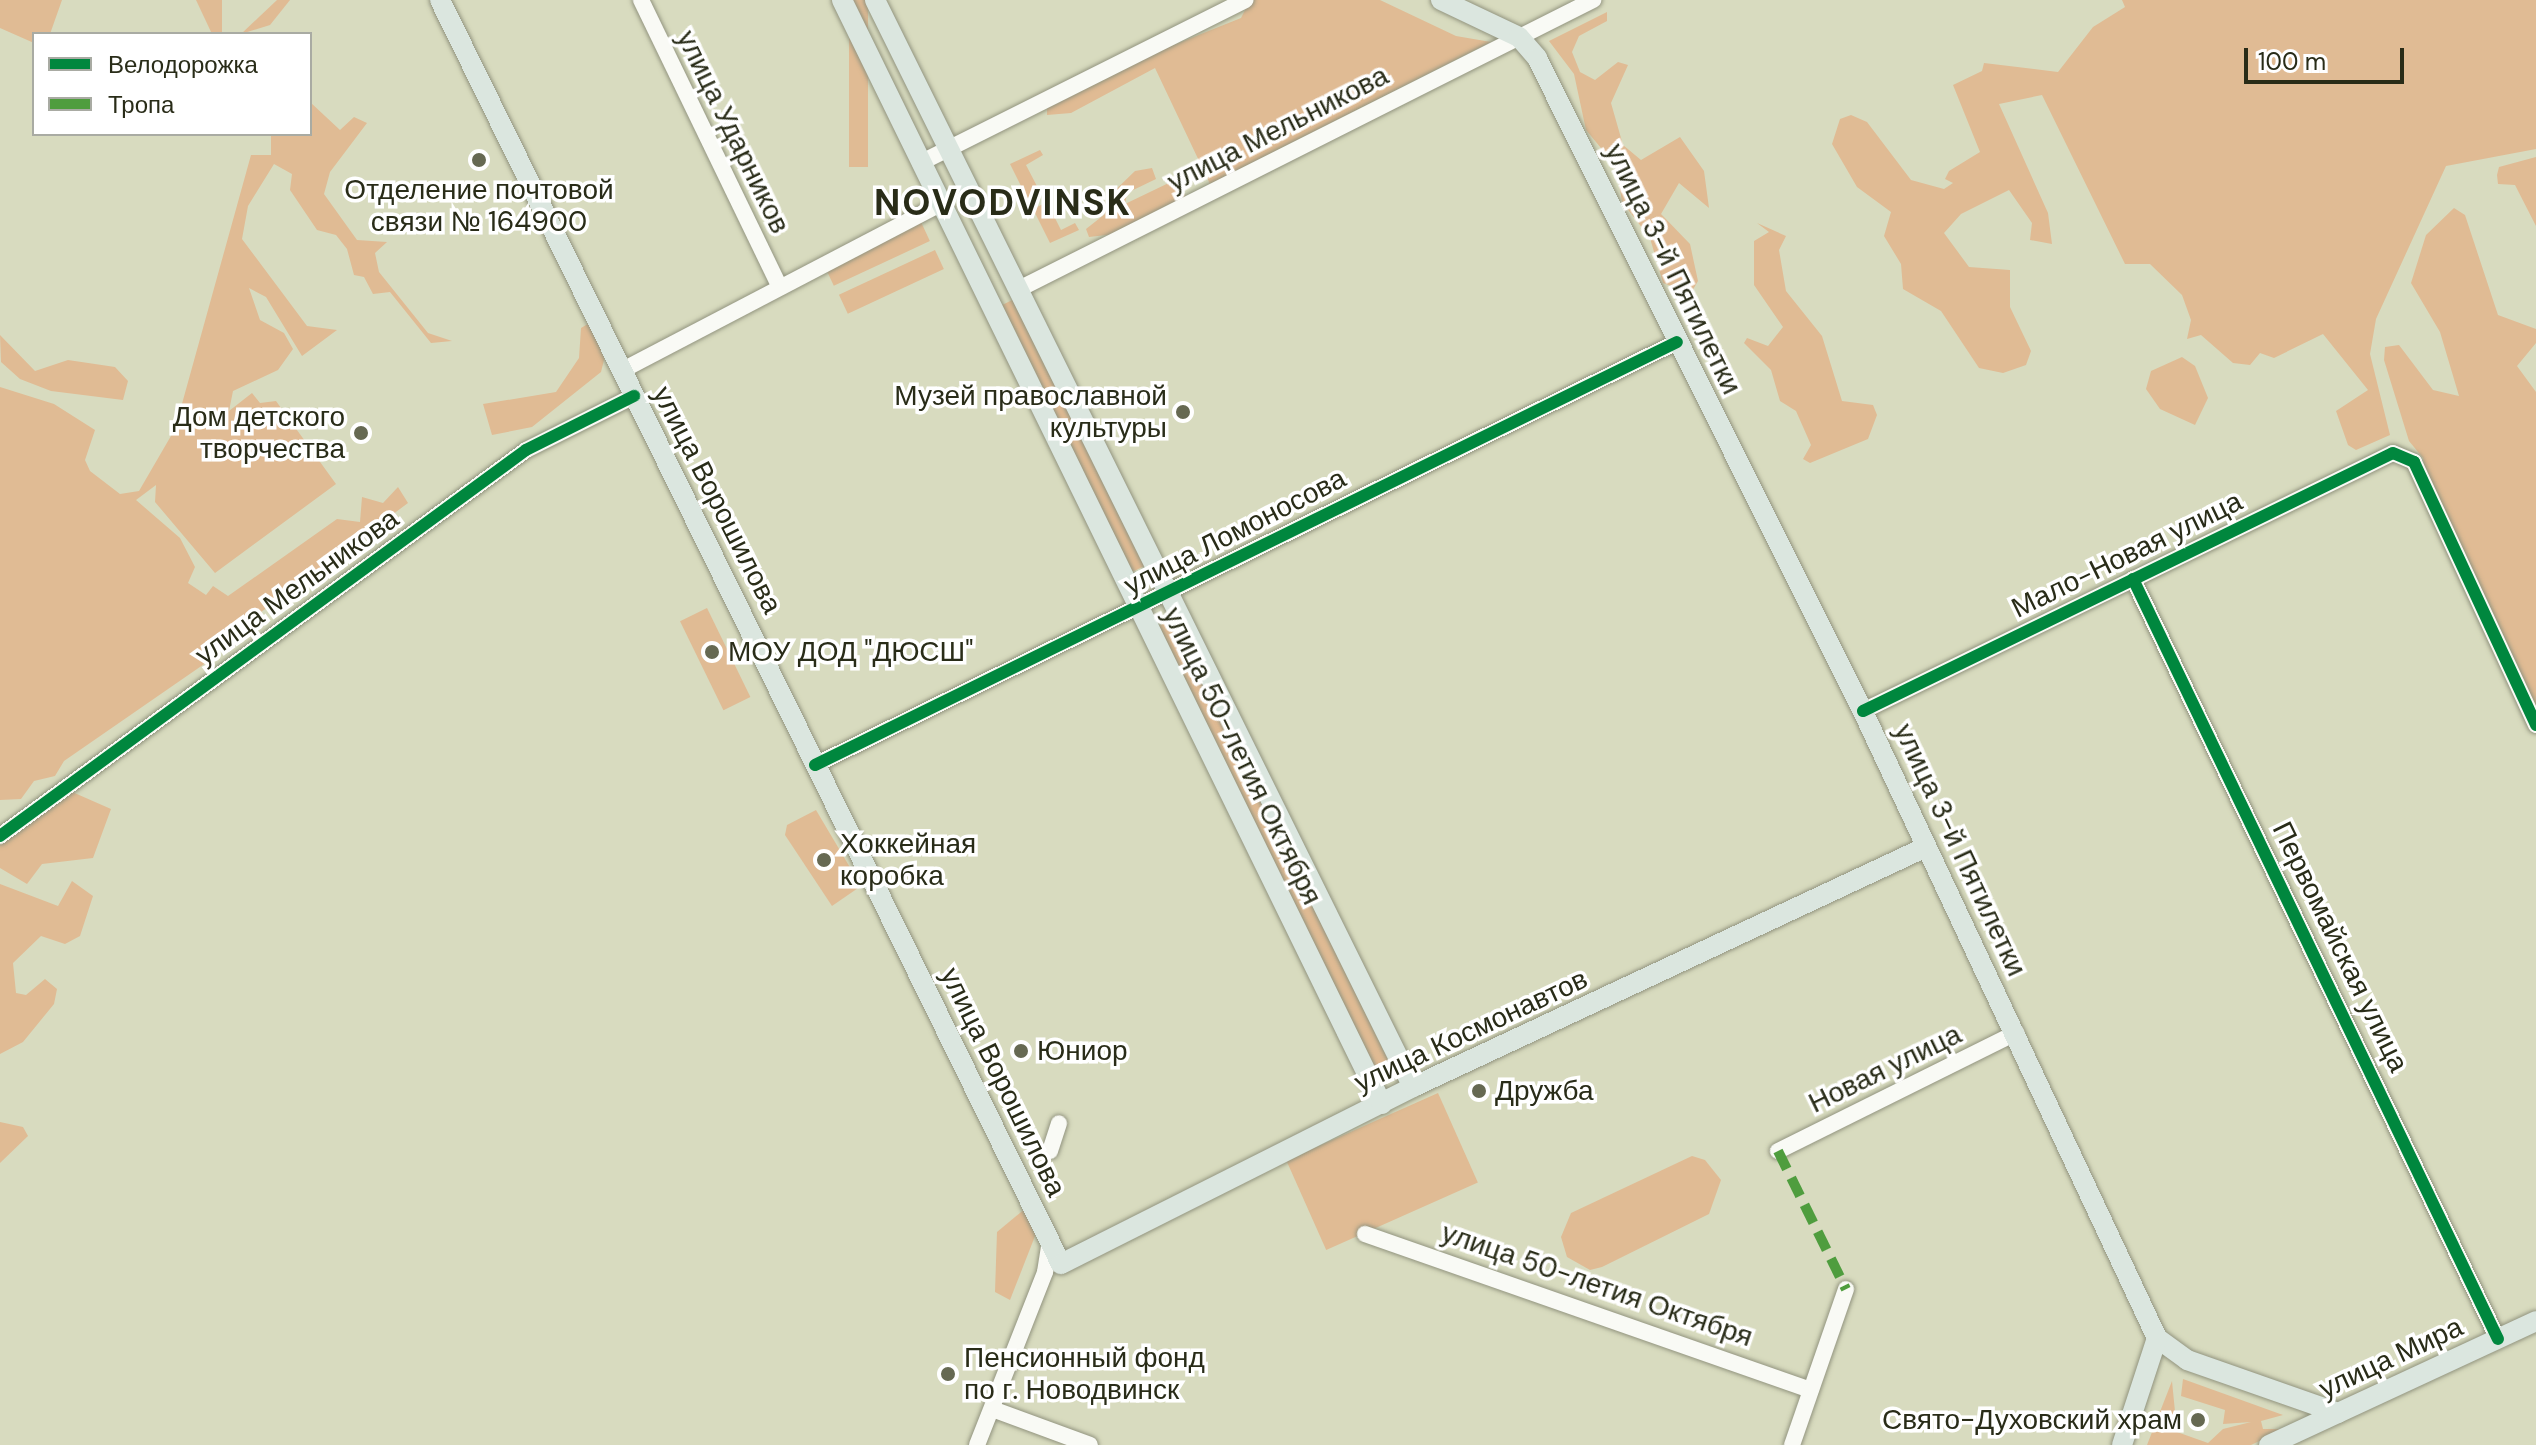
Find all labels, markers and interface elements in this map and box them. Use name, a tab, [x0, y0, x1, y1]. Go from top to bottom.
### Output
street label: улица Ударников	[669, 25, 797, 239]
legend	[32, 32, 312, 136]
scale bar	[2248, 32, 2408, 82]
text: 100 m	[2258, 46, 2326, 77]
text: Велодорожка	[108, 49, 258, 80]
street label: улица Мельникова	[1162, 59, 1394, 199]
text: Тропа	[108, 89, 174, 120]
street label: улица 3-й Пятилетки	[1598, 138, 1748, 400]
marker: Отделение почтовой связи № 164900	[470, 151, 488, 169]
place label: Отделение почтовой связи № 164900	[344, 173, 614, 239]
district label: NOVODVINSK	[874, 181, 1132, 225]
place label: Музей православной культуры	[894, 379, 1167, 445]
street label: улица Ворошилова	[645, 381, 789, 619]
place label: Дом детского творчества	[173, 400, 345, 466]
marker: Музей православной культуры	[1174, 403, 1192, 421]
marker: Дом детского творчества	[352, 424, 370, 442]
street label: улица Ломоносова	[1119, 462, 1351, 602]
street label: Мало-Новая улица	[2006, 485, 2248, 625]
street label: улица Мельникова	[189, 502, 405, 672]
street label: улица 50-летия Октября	[1155, 602, 1329, 910]
place label: МОУ ДОД "ДЮСШ"	[728, 635, 973, 669]
marker: МОУ ДОД "ДЮСШ"	[703, 643, 721, 661]
street label: улица 3-й Пятилетки	[1887, 718, 2033, 982]
street label: Первомайская улица	[2265, 817, 2415, 1077]
place label: Хоккейная коробка	[840, 827, 976, 893]
marker: Хоккейная коробка	[815, 851, 833, 869]
street label: улица Ворошилова	[933, 962, 1073, 1202]
street label: улица Космонавтов	[1349, 962, 1593, 1100]
street label: Новая улица	[1803, 1018, 1967, 1120]
place label: Юниор	[1037, 1034, 1128, 1068]
marker: Юниор	[1012, 1042, 1030, 1060]
place label: Дружба	[1495, 1074, 1594, 1108]
marker: Дружба	[1470, 1082, 1488, 1100]
street label: улица 50-летия Октября	[1437, 1216, 1757, 1354]
street label: улица Мира	[2314, 1310, 2468, 1406]
place label: Пенсионный фонд по г. Новодвинск	[964, 1341, 1205, 1407]
marker: Пенсионный фонд по г. Новодвинск	[939, 1365, 957, 1383]
place label: Свято-Духовский храм	[1882, 1403, 2182, 1437]
marker: Свято-Духовский храм	[2189, 1411, 2207, 1429]

